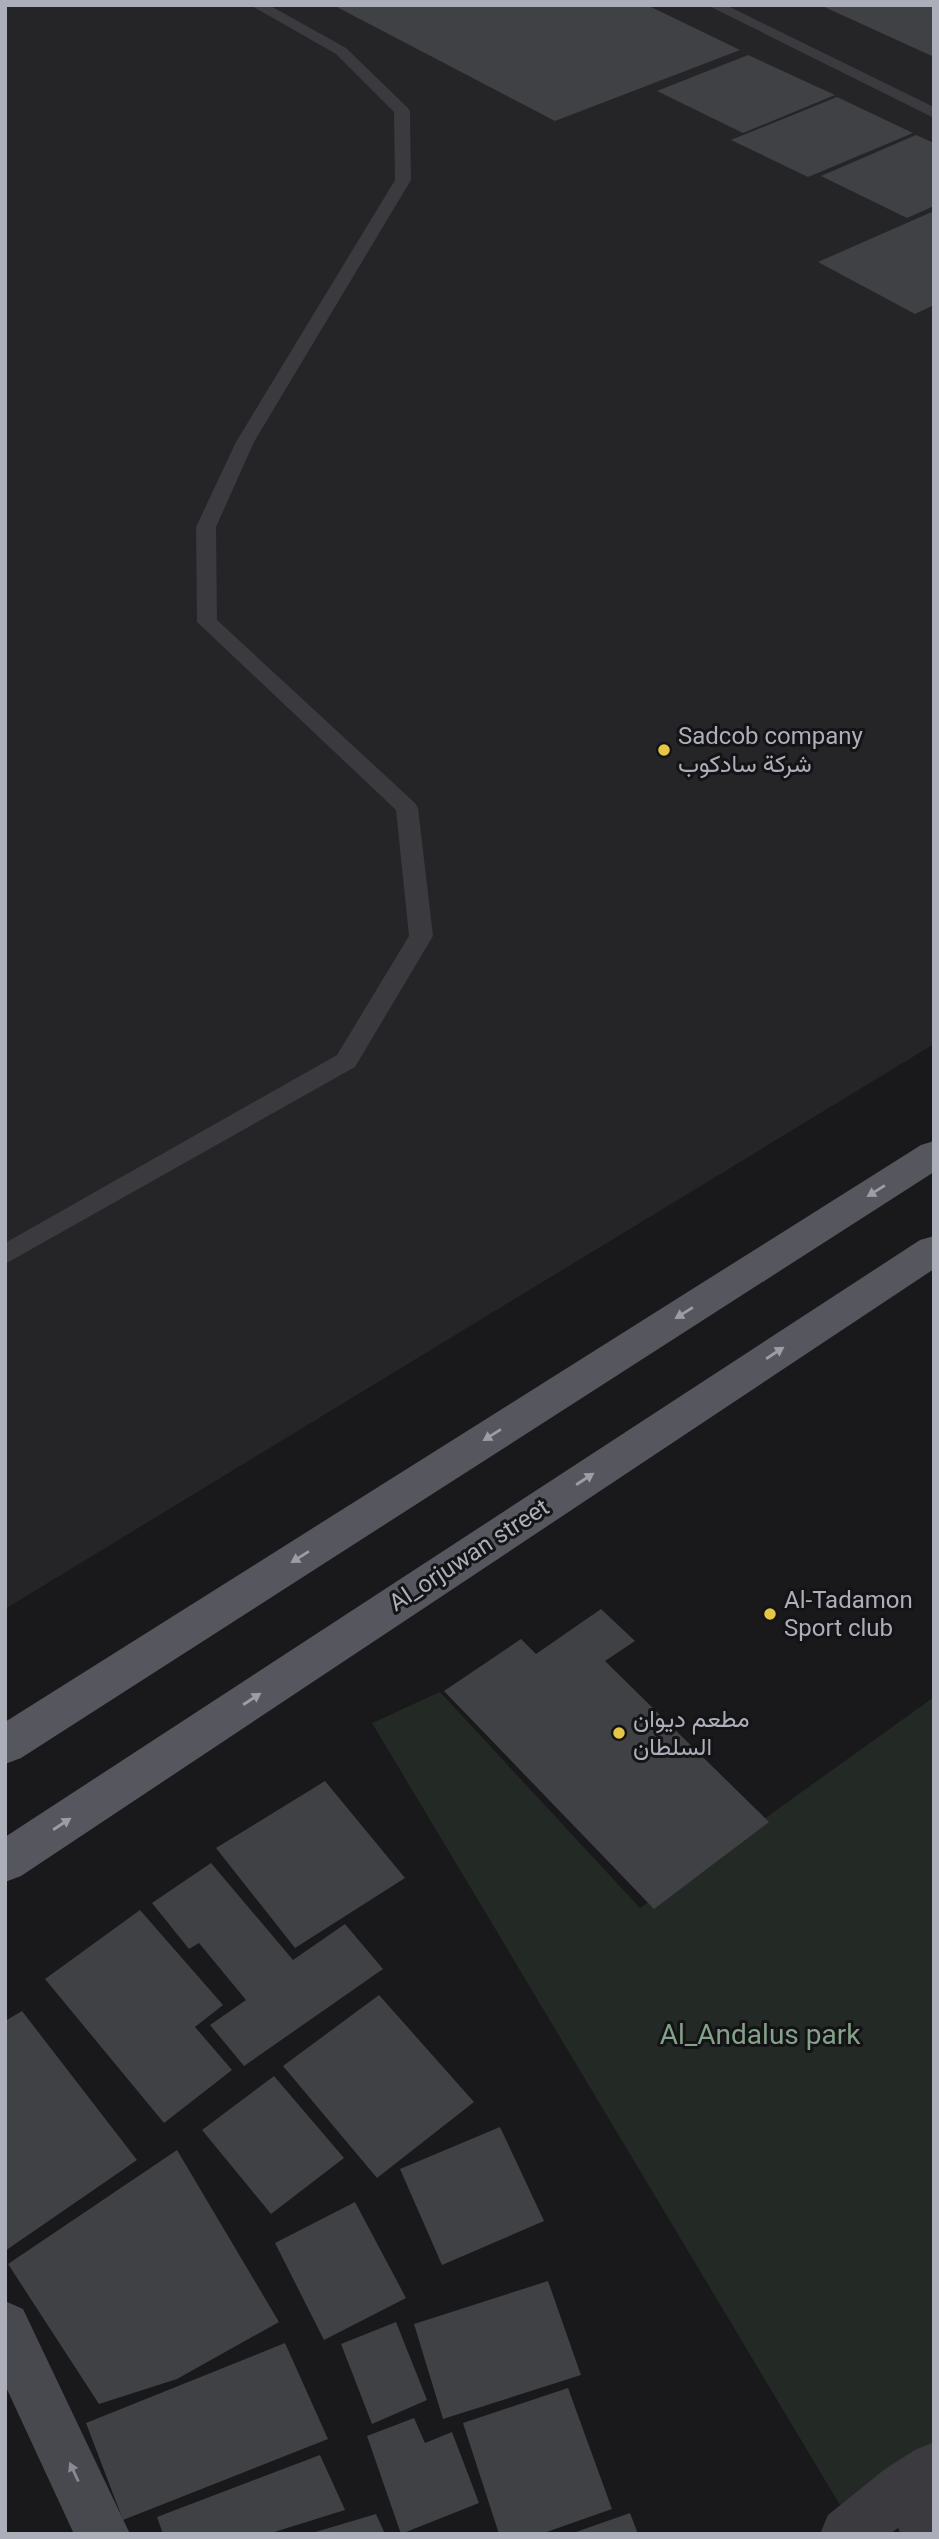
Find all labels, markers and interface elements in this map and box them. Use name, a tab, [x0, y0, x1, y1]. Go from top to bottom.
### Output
place label: Sadcob company شركة سادكوب	[678, 722, 864, 779]
marker: Sadcob company شركة سادكوب	[656, 742, 672, 758]
one-way arrow	[867, 1184, 885, 1198]
one-way arrow	[675, 1306, 694, 1319]
one-way arrow	[766, 1346, 784, 1360]
one-way arrow	[483, 1428, 502, 1441]
one-way arrow	[575, 1472, 595, 1485]
street label: Al_orjuwan street	[384, 1493, 554, 1617]
one-way arrow	[291, 1551, 310, 1564]
place label: Al-Tadamon Sport club	[784, 1586, 913, 1642]
marker: Al-Tadamon Sport club	[762, 1606, 778, 1622]
one-way arrow	[242, 1692, 262, 1705]
place label: مطعم ديوان السلطان	[633, 1705, 750, 1761]
marker: مطعم ديوان السلطان	[611, 1725, 627, 1741]
one-way arrow	[53, 1817, 71, 1831]
park label: Al_Andalus park	[660, 2018, 861, 2051]
one-way arrow	[68, 2462, 80, 2482]

